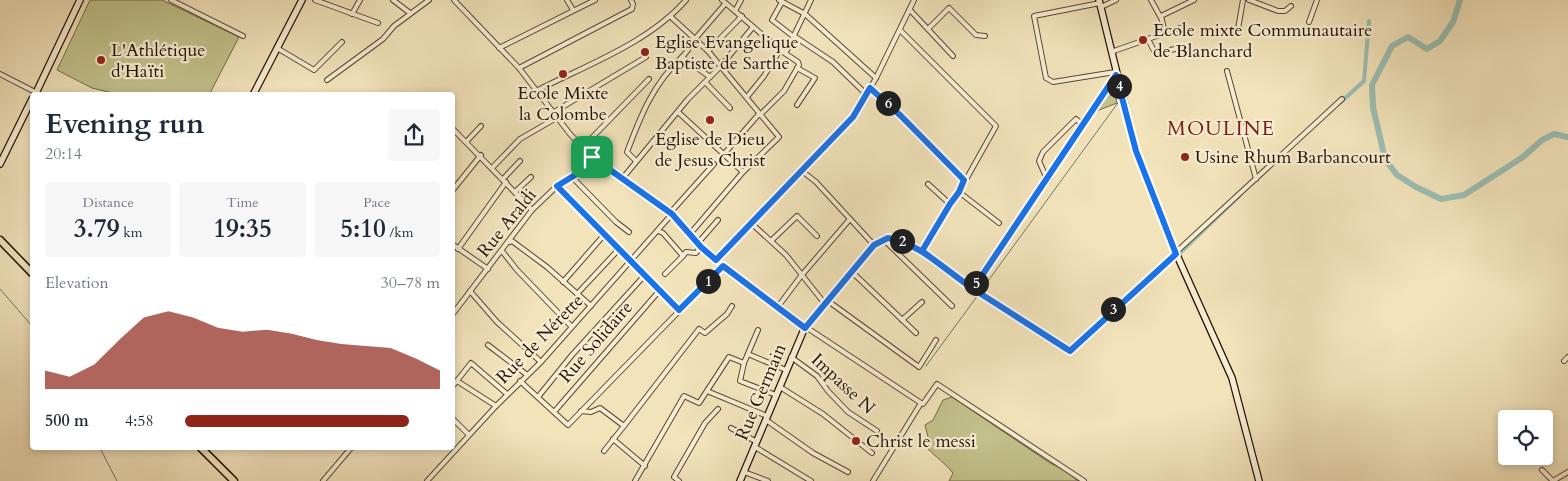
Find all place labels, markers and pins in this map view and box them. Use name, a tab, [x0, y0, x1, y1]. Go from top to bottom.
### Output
place label: Ecole mixte Communautaire de Blanchard	[1153, 18, 1373, 64]
place label: Eglise Evangelique Baptiste de Sarthe	[655, 30, 799, 76]
marker: Ecole mixte Communautaire de Blanchard	[1137, 34, 1149, 46]
place label: L'Athlétique d'Haïti	[111, 38, 206, 84]
marker: Eglise Evangelique Baptiste de Sarthe	[639, 46, 651, 58]
marker: L'Athlétique d'Haïti	[95, 54, 107, 66]
marker: Ecole Mixte la Colombe	[557, 68, 569, 80]
pin: 4	[1106, 74, 1132, 98]
place label: Ecole Mixte la Colombe	[517, 81, 609, 127]
pin: 6	[876, 90, 900, 116]
marker: Eglise de Dieu de Jesus Christ	[704, 114, 716, 126]
place label: Eglise de Dieu de Jesus Christ	[655, 127, 766, 173]
pin	[571, 136, 613, 178]
place label: Usine Rhum Barbancourt	[1195, 145, 1391, 170]
marker: Usine Rhum Barbancourt	[1179, 151, 1191, 163]
pin: 2	[890, 228, 914, 254]
pin: 1	[696, 268, 720, 294]
pin: 5	[964, 270, 988, 296]
pin: 3	[1100, 296, 1126, 322]
place label: Christ le messi	[866, 429, 976, 454]
marker: Christ le messi	[850, 435, 862, 447]

